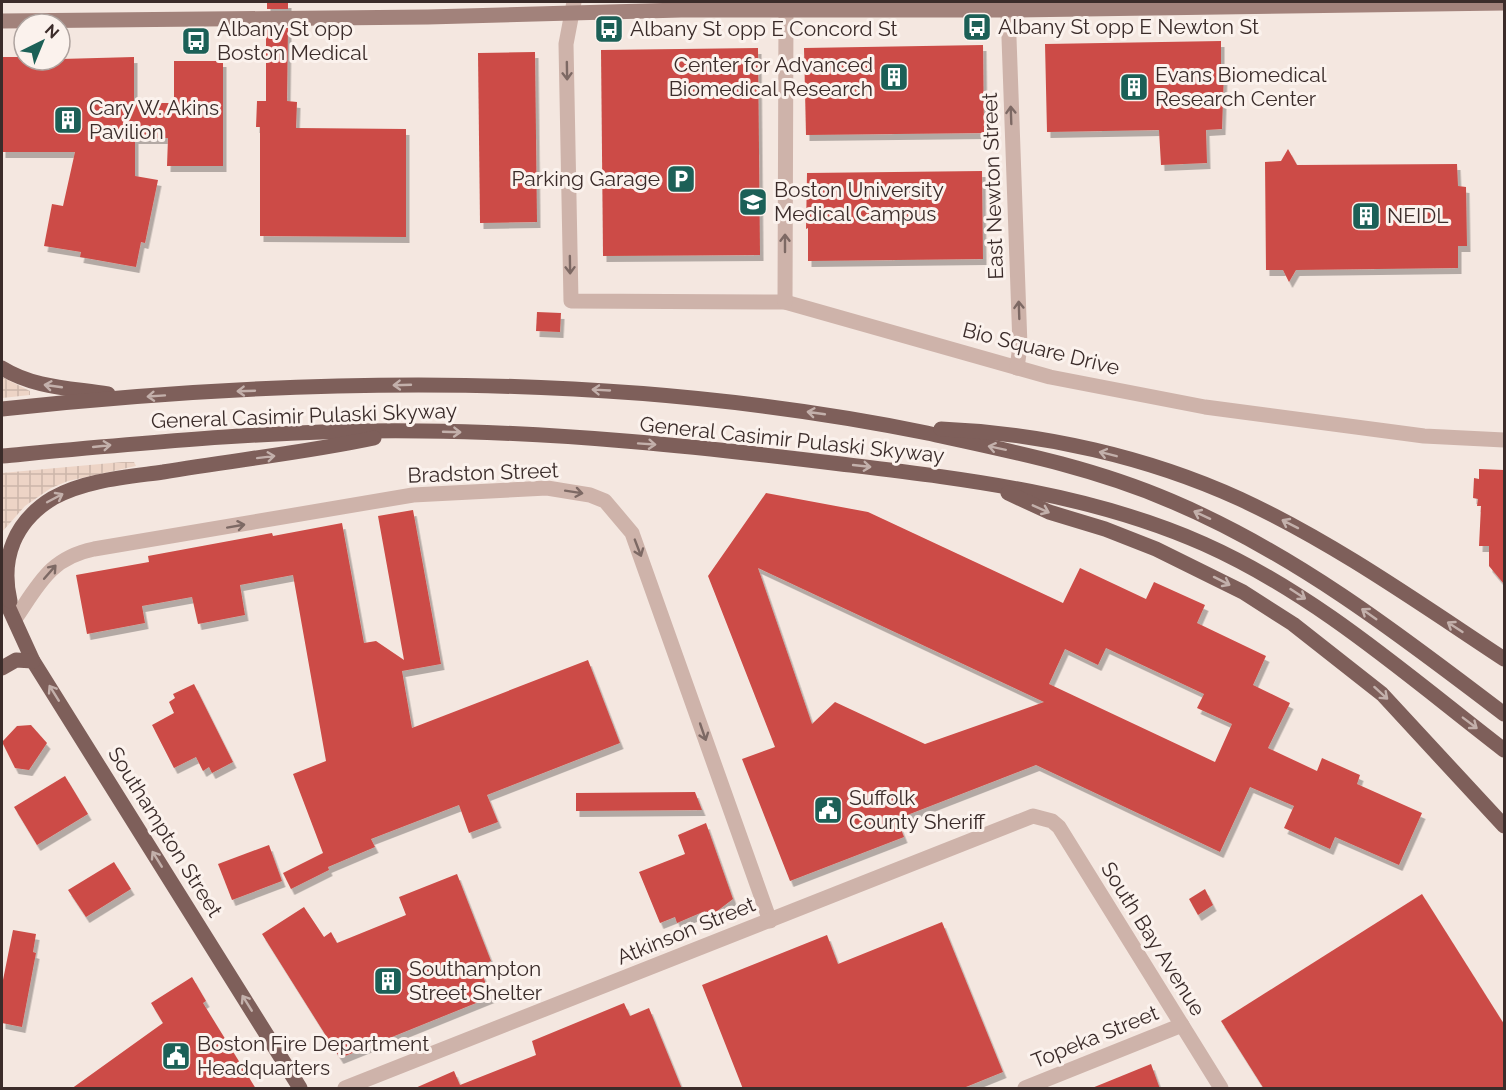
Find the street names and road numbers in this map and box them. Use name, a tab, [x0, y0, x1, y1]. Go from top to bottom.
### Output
street label: East Newton Street	[977, 92, 1008, 280]
street label: Bio Square Drive	[960, 317, 1122, 380]
street label: General Casimir Pulaski Skyway	[150, 398, 457, 433]
street label: General Casimir Pulaski Skyway	[638, 411, 946, 468]
street label: Bradston Street	[407, 457, 559, 488]
street label: Southampton Street	[103, 742, 228, 921]
street label: South Bay Avenue	[1096, 857, 1211, 1020]
street label: Atkinson Street	[613, 891, 759, 970]
street label: Topeka Street	[1028, 1000, 1162, 1073]

